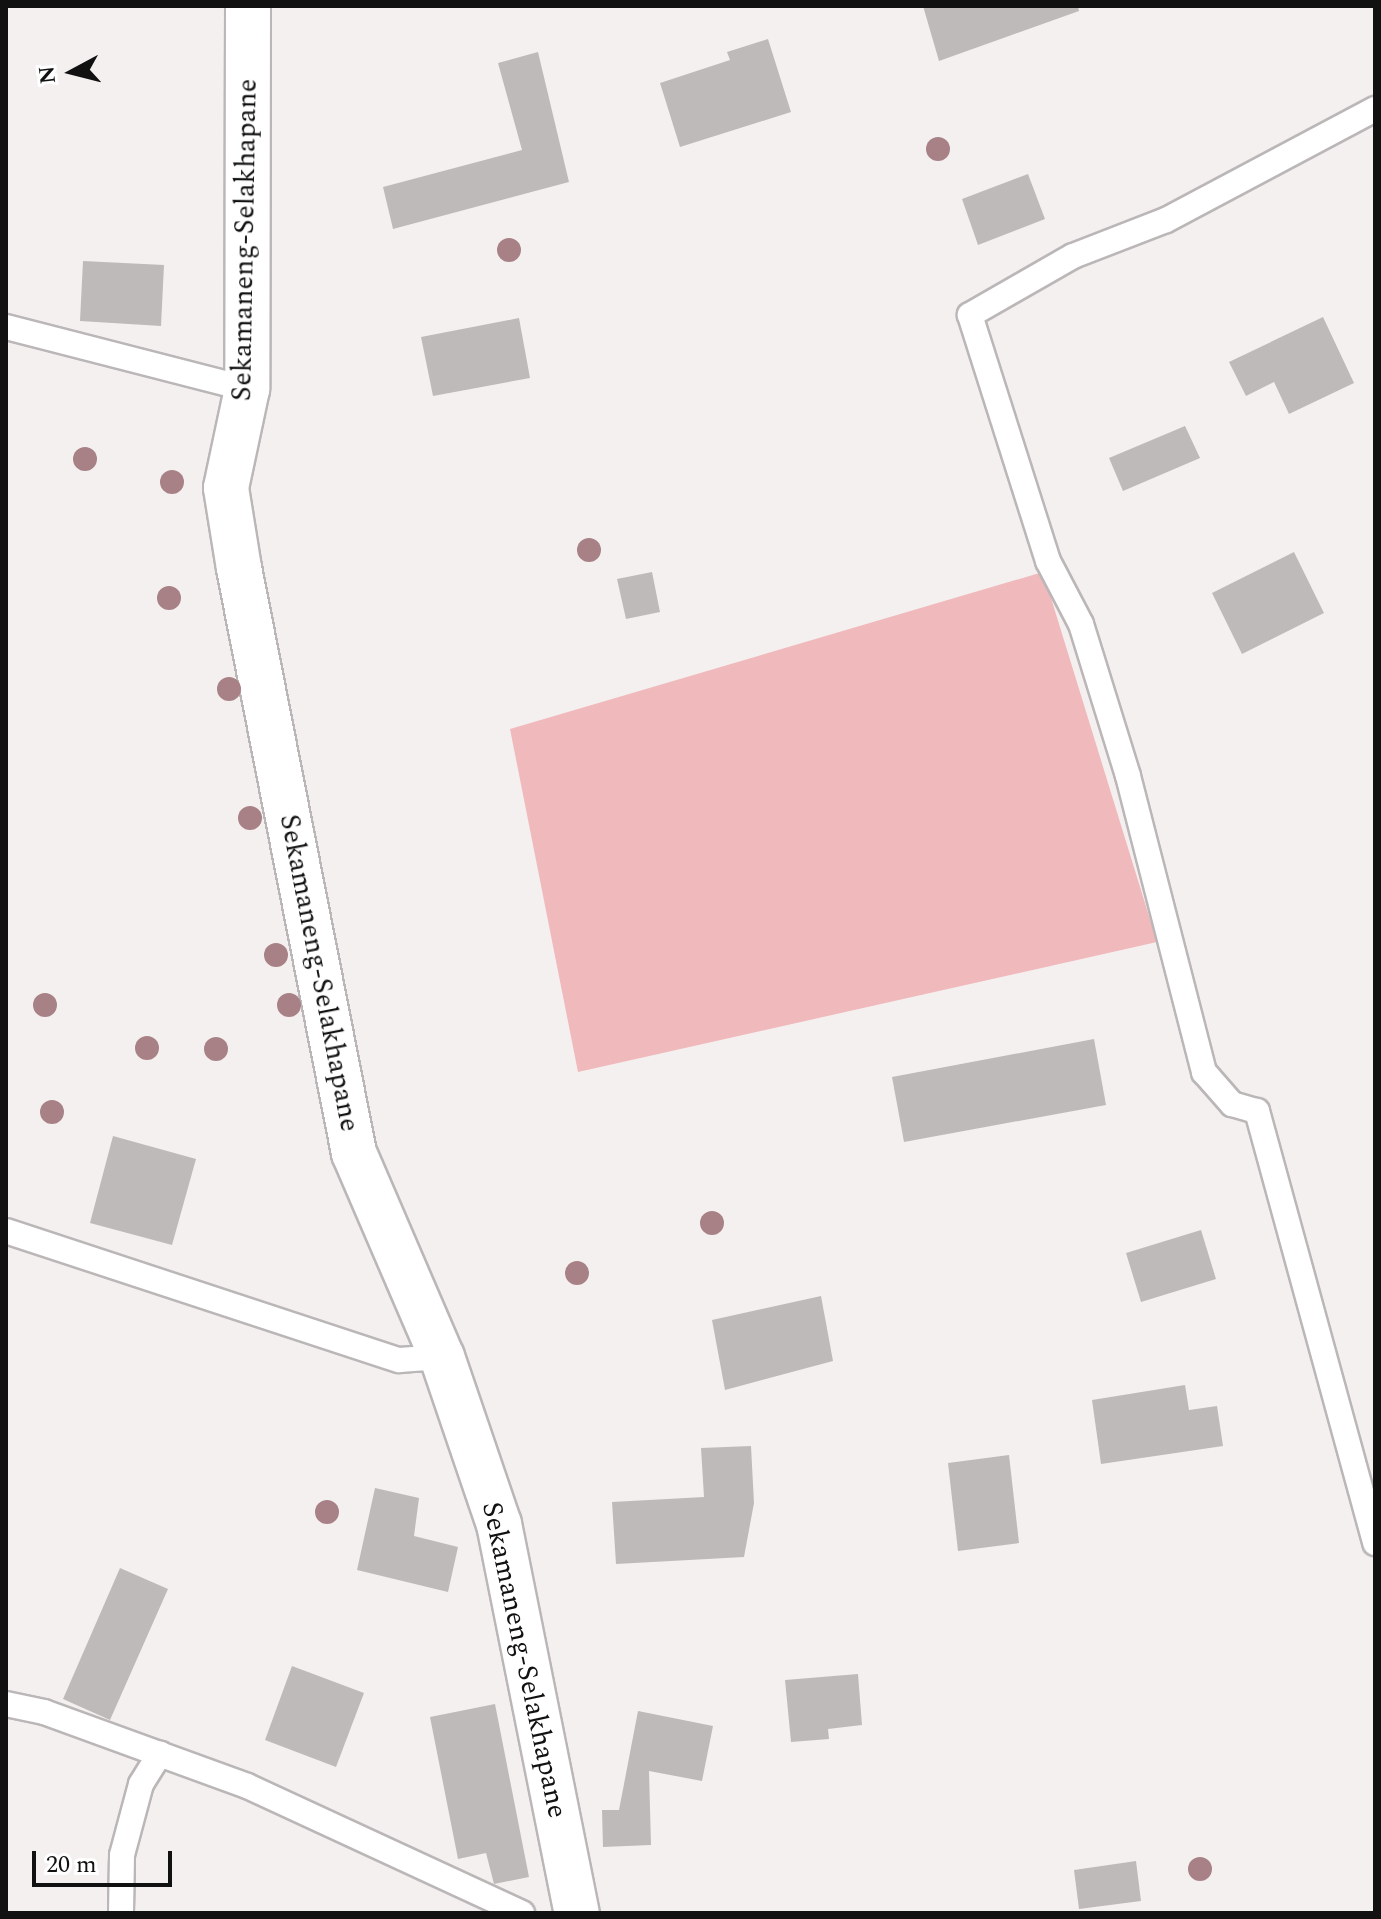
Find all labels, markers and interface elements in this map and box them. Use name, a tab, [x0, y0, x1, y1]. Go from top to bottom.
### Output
north arrow	[32, 32, 112, 112]
text: N	[30, 64, 65, 86]
street label: Sekamaneng-Selakhapane	[225, 78, 265, 402]
street label: Sekamaneng-Selakhapane	[272, 811, 366, 1135]
street label: Sekamaneng-Selakhapane	[474, 1499, 574, 1821]
scale bar	[36, 1835, 176, 1885]
text: 20 m	[46, 1847, 97, 1883]

